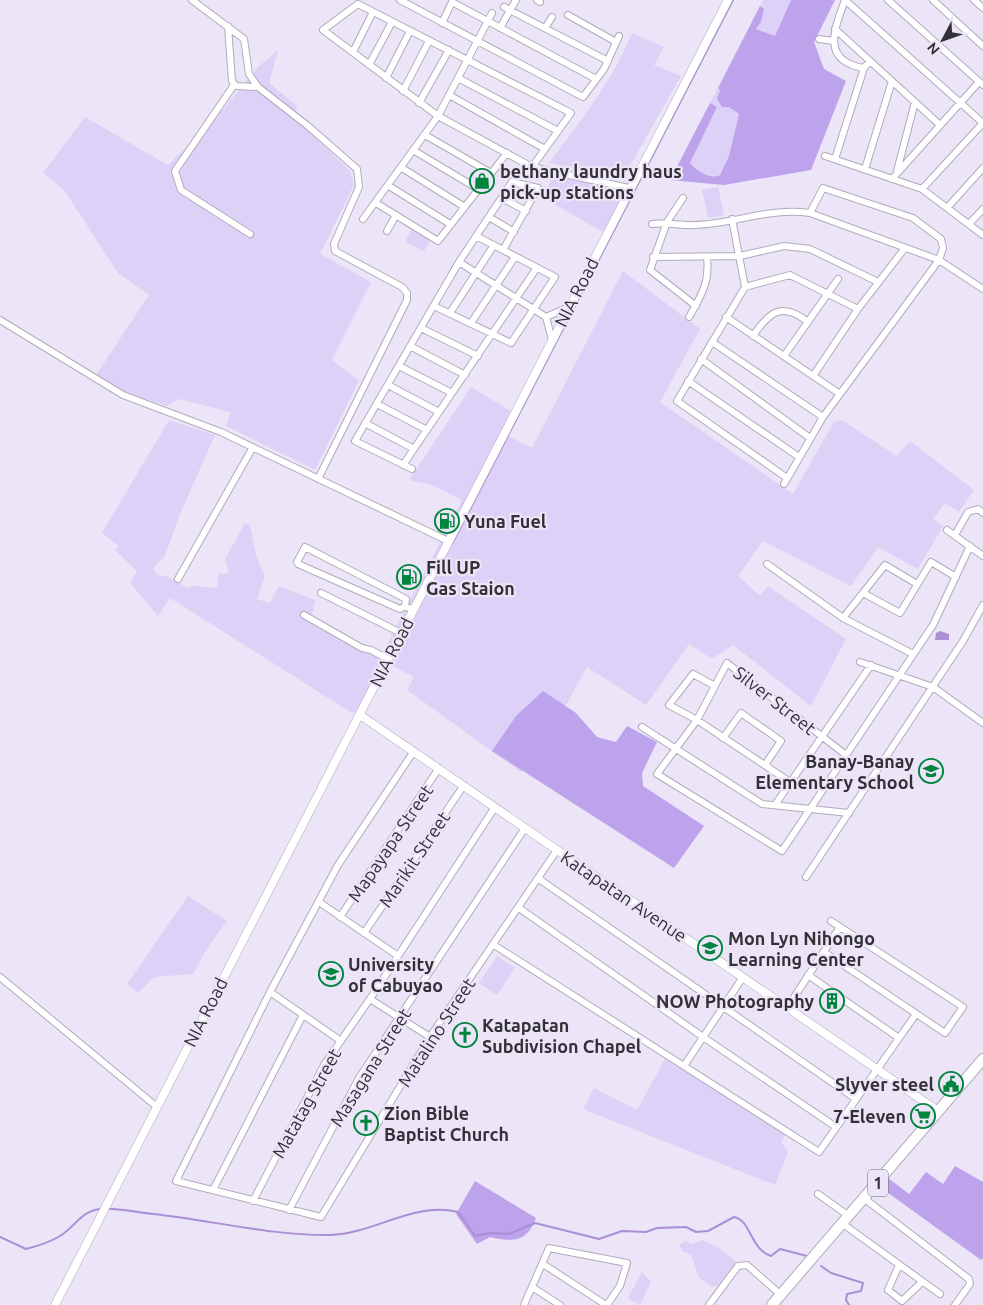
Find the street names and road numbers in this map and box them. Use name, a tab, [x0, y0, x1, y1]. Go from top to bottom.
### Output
street label: NIA Road	[550, 254, 602, 330]
street label: NIA Road	[365, 614, 417, 690]
street label: Silver Street	[730, 662, 820, 738]
street label: Mapayapa Street	[343, 781, 437, 905]
street label: Marikit Street	[375, 807, 453, 911]
street label: Katapatan Avenue	[557, 846, 691, 946]
street label: NIA Road	[179, 974, 231, 1050]
street label: Matalino Street	[393, 974, 479, 1090]
street label: Masagana Street	[326, 1004, 414, 1130]
street label: Matatag Street	[268, 1045, 344, 1161]
road number: 1	[868, 1170, 888, 1196]

